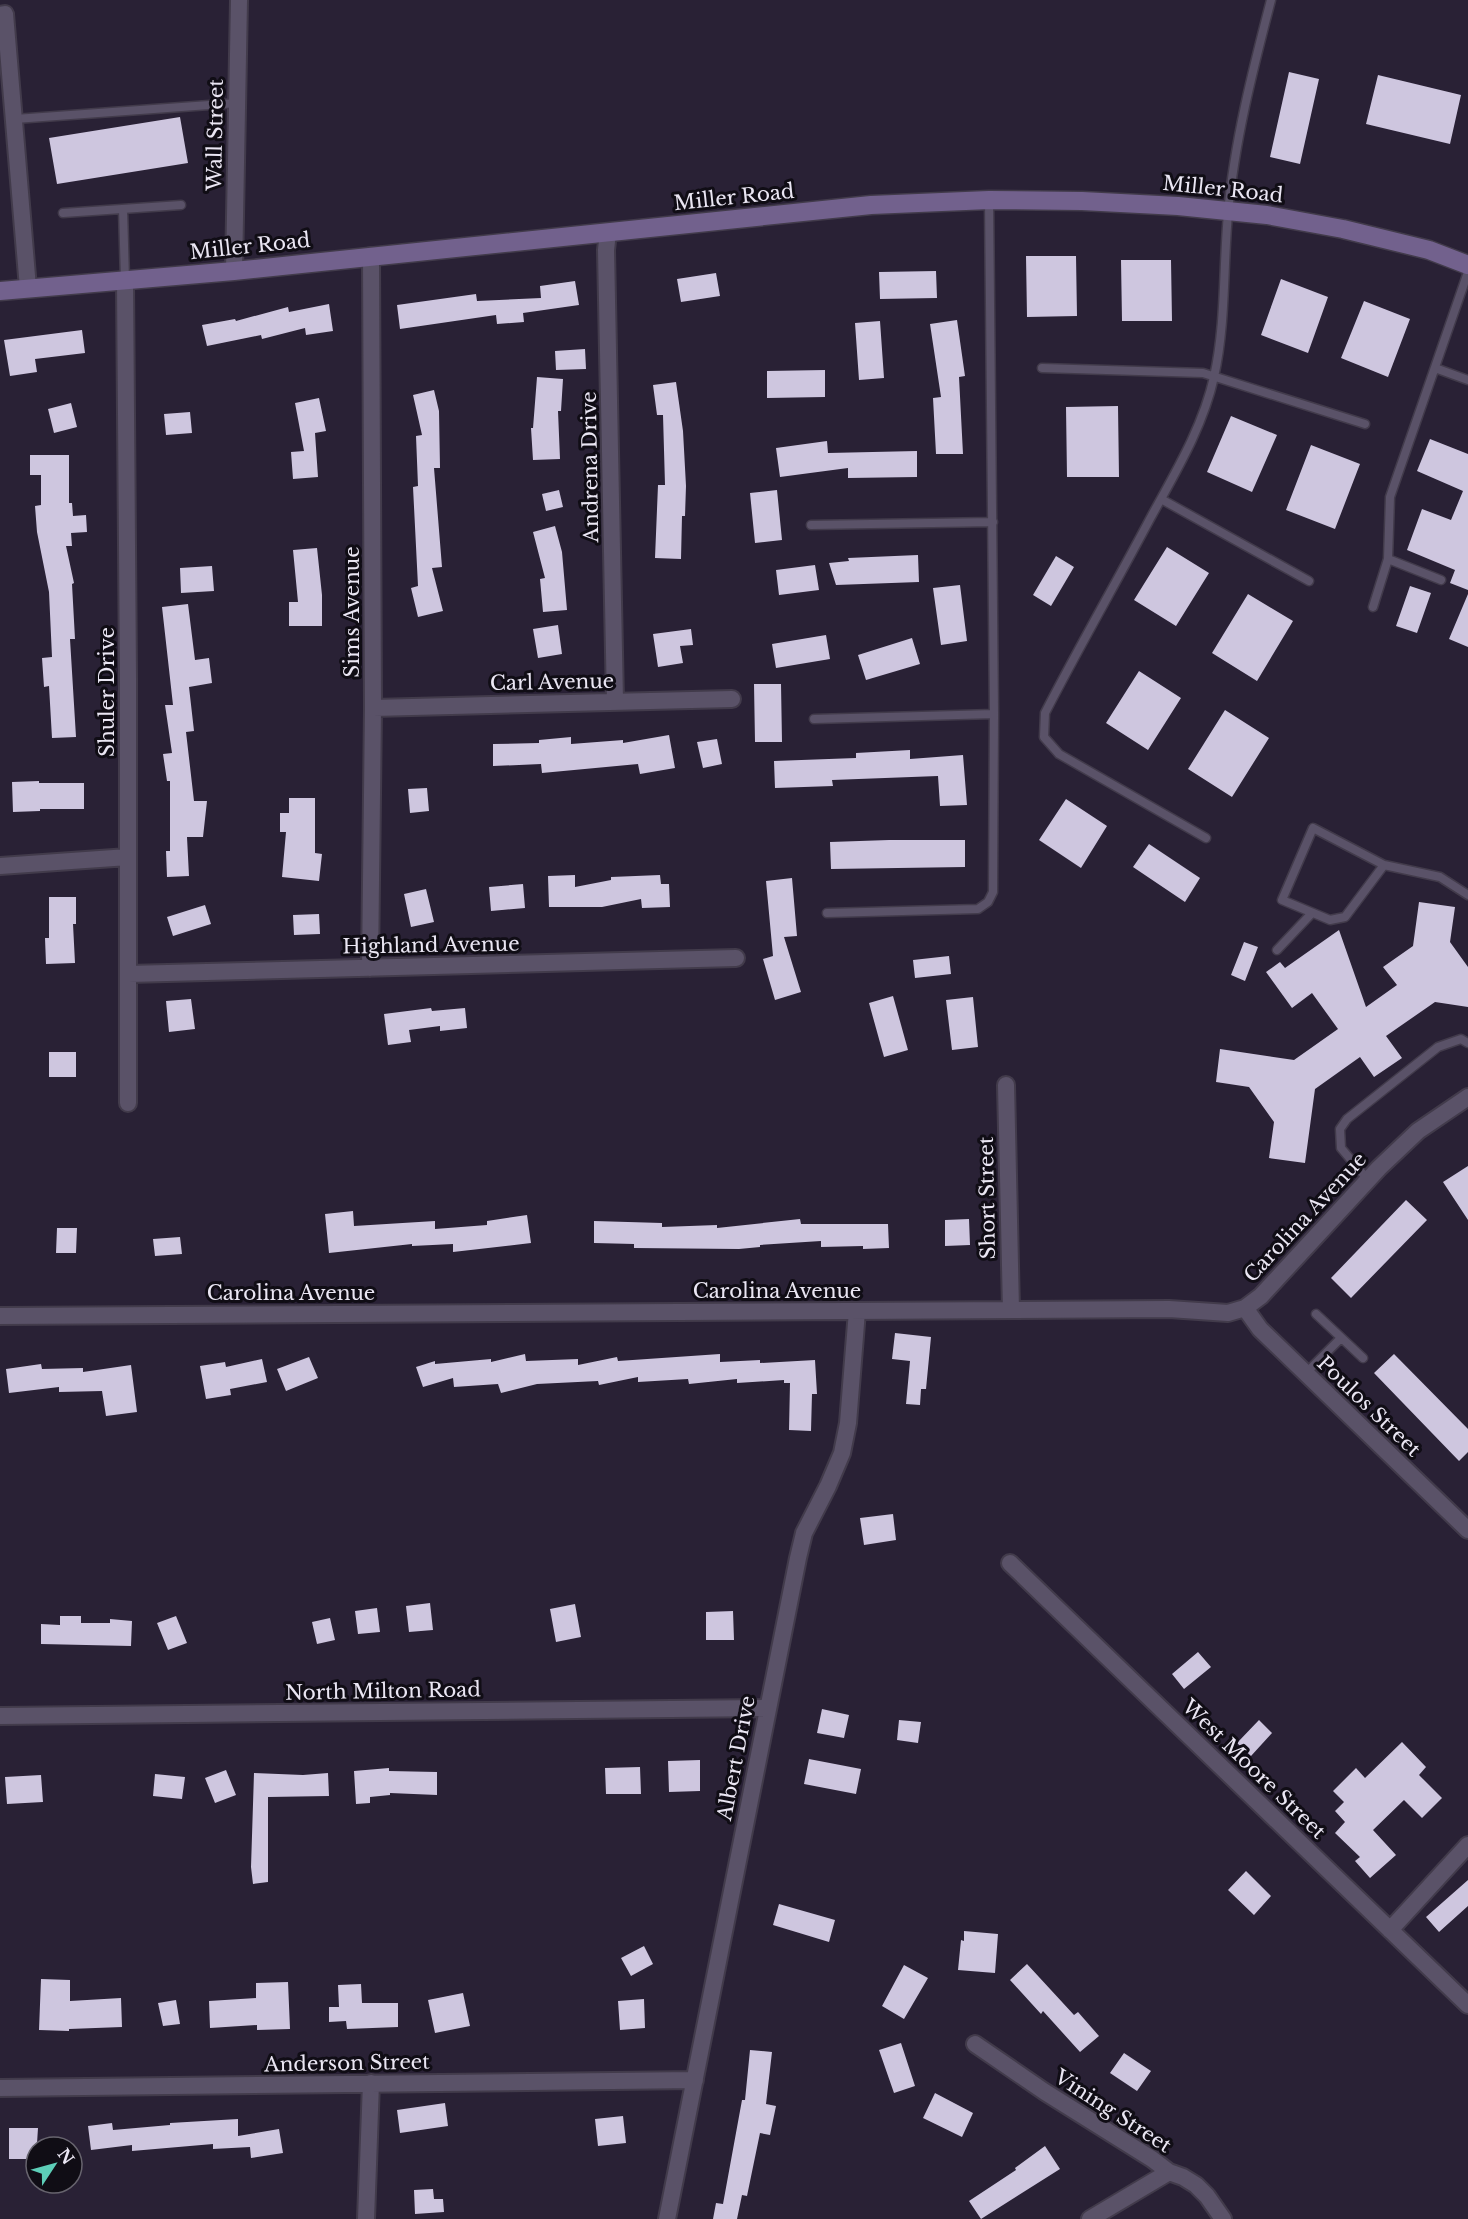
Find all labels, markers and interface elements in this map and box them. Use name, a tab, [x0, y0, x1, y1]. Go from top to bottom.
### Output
street label: Wall Street	[202, 78, 228, 192]
street label: Miller Road	[1162, 171, 1284, 207]
street label: Miller Road	[673, 179, 795, 215]
street label: Miller Road	[189, 228, 311, 264]
street label: Andrena Drive	[577, 391, 603, 544]
street label: Sims Avenue	[340, 546, 364, 678]
street label: Shuler Drive	[95, 627, 119, 757]
street label: Carl Avenue	[490, 669, 614, 695]
street label: Highland Avenue	[342, 931, 520, 959]
street label: Short Street	[974, 1136, 1000, 1260]
street label: Carolina Avenue	[1239, 1147, 1371, 1287]
street label: Carolina Avenue	[693, 1279, 861, 1303]
street label: Carolina Avenue	[207, 1281, 375, 1305]
street label: Poulos Street	[1312, 1351, 1426, 1462]
street label: North Milton Road	[285, 1677, 481, 1705]
street label: Albert Drive	[712, 1694, 760, 1823]
street label: West Moore Street	[1177, 1694, 1331, 1844]
street label: Anderson Street	[263, 2050, 430, 2076]
street label: Vining Street	[1049, 2064, 1176, 2158]
north arrow	[24, 2135, 84, 2195]
text: N	[54, 2144, 79, 2168]

